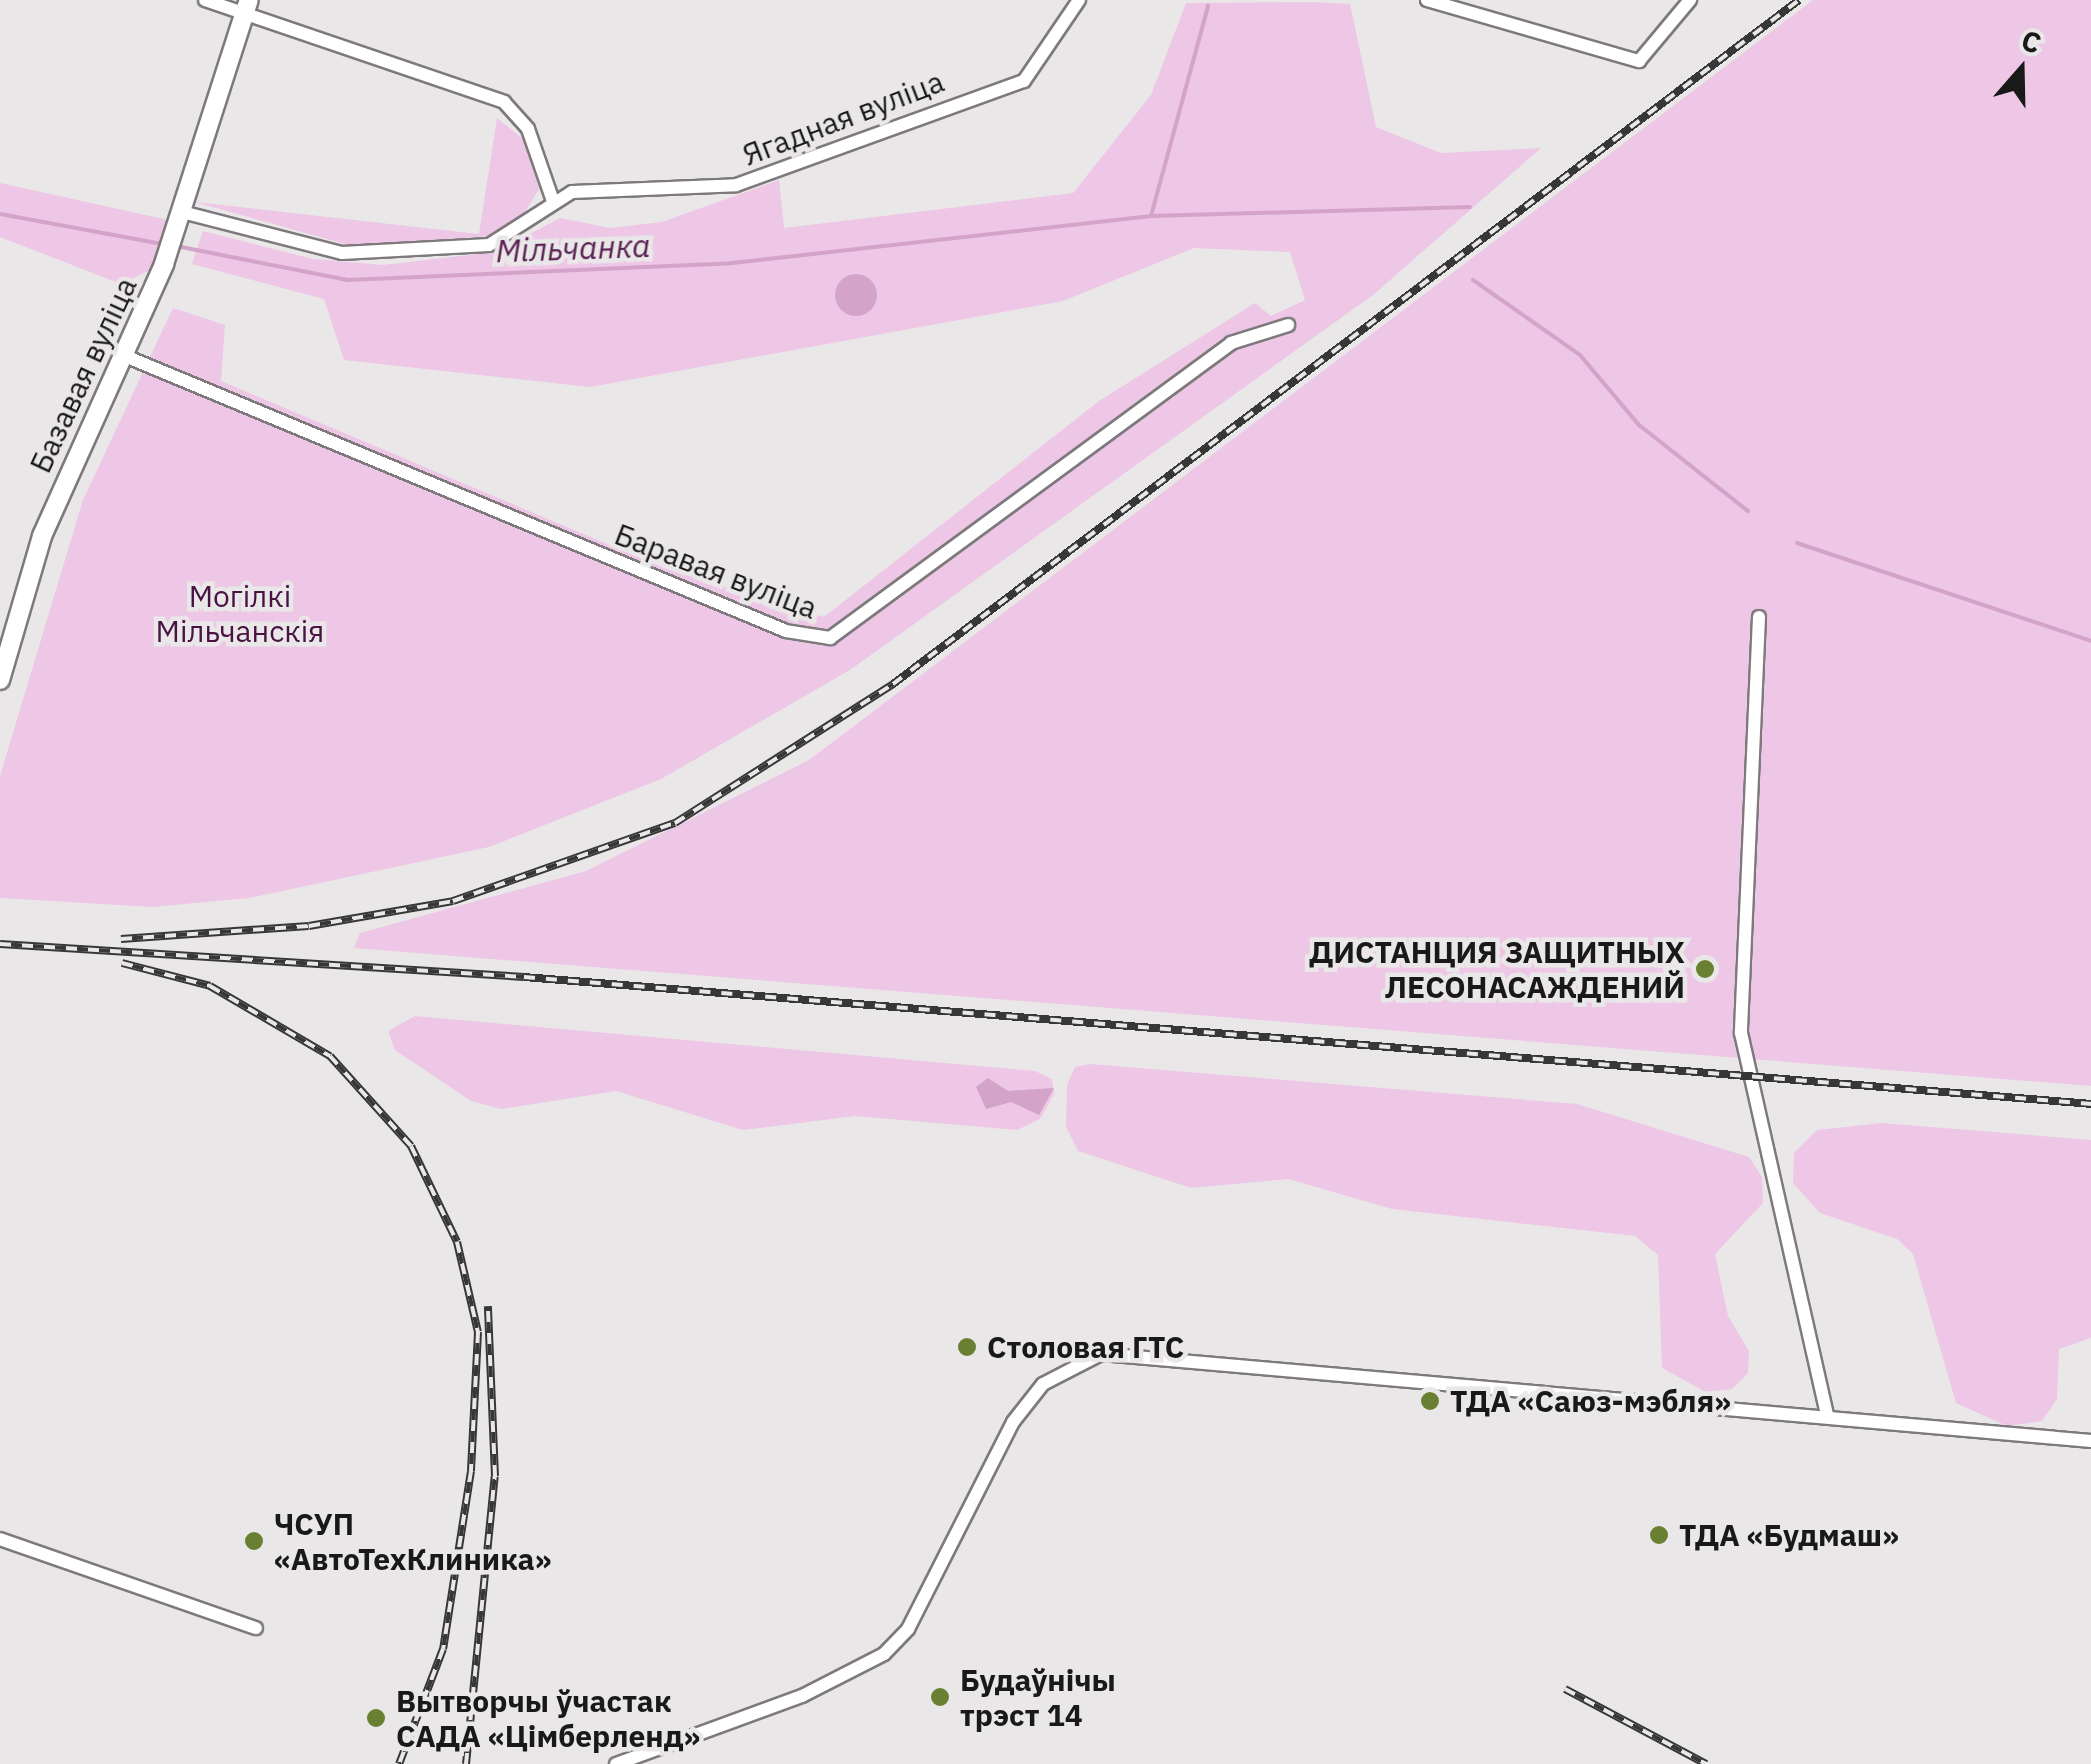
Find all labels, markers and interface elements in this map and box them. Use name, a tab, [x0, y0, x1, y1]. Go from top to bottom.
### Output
north arrow	[1971, 20, 2071, 120]
text: С	[2017, 21, 2046, 62]
street label: Ягадная вуліца	[737, 63, 949, 173]
water label: Мільчанка	[495, 226, 651, 270]
street label: Базавая вуліца	[22, 272, 144, 478]
street label: Баравая вуліца	[610, 516, 822, 626]
park label: Могілкі Мільчанскія	[156, 578, 324, 648]
place label: ДИСТАНЦИЯ ЗАЩИТНЫХ ЛЕСОНАСАЖДЕНИЙ	[1309, 934, 1685, 1004]
marker: ДИСТАНЦИЯ ЗАЩИТНЫХ ЛЕСОНАСАЖДЕНИЙ	[1694, 958, 1716, 980]
place label: Столовая ГТС	[987, 1329, 1184, 1365]
marker: Столовая ГТС	[956, 1336, 978, 1358]
place label: ТДА «Саюз-мэбля»	[1450, 1383, 1731, 1419]
marker: ТДА «Саюз-мэбля»	[1419, 1390, 1441, 1412]
place label: ЧСУП «АвтоТехКлиника»	[274, 1506, 551, 1576]
place label: ТДА «Будмаш»	[1679, 1517, 1899, 1553]
marker: ТДА «Будмаш»	[1648, 1524, 1670, 1546]
marker: ЧСУП «АвтоТехКлиника»	[243, 1530, 265, 1552]
place label: Будаўнічы трэст 14	[960, 1662, 1116, 1732]
place label: Вытворчы ўчастак САДА «Цімберленд»	[396, 1683, 700, 1754]
marker: Будаўнічы трэст 14	[929, 1686, 951, 1708]
marker: Вытворчы ўчастак САДА «Цімберленд»	[365, 1707, 387, 1729]

